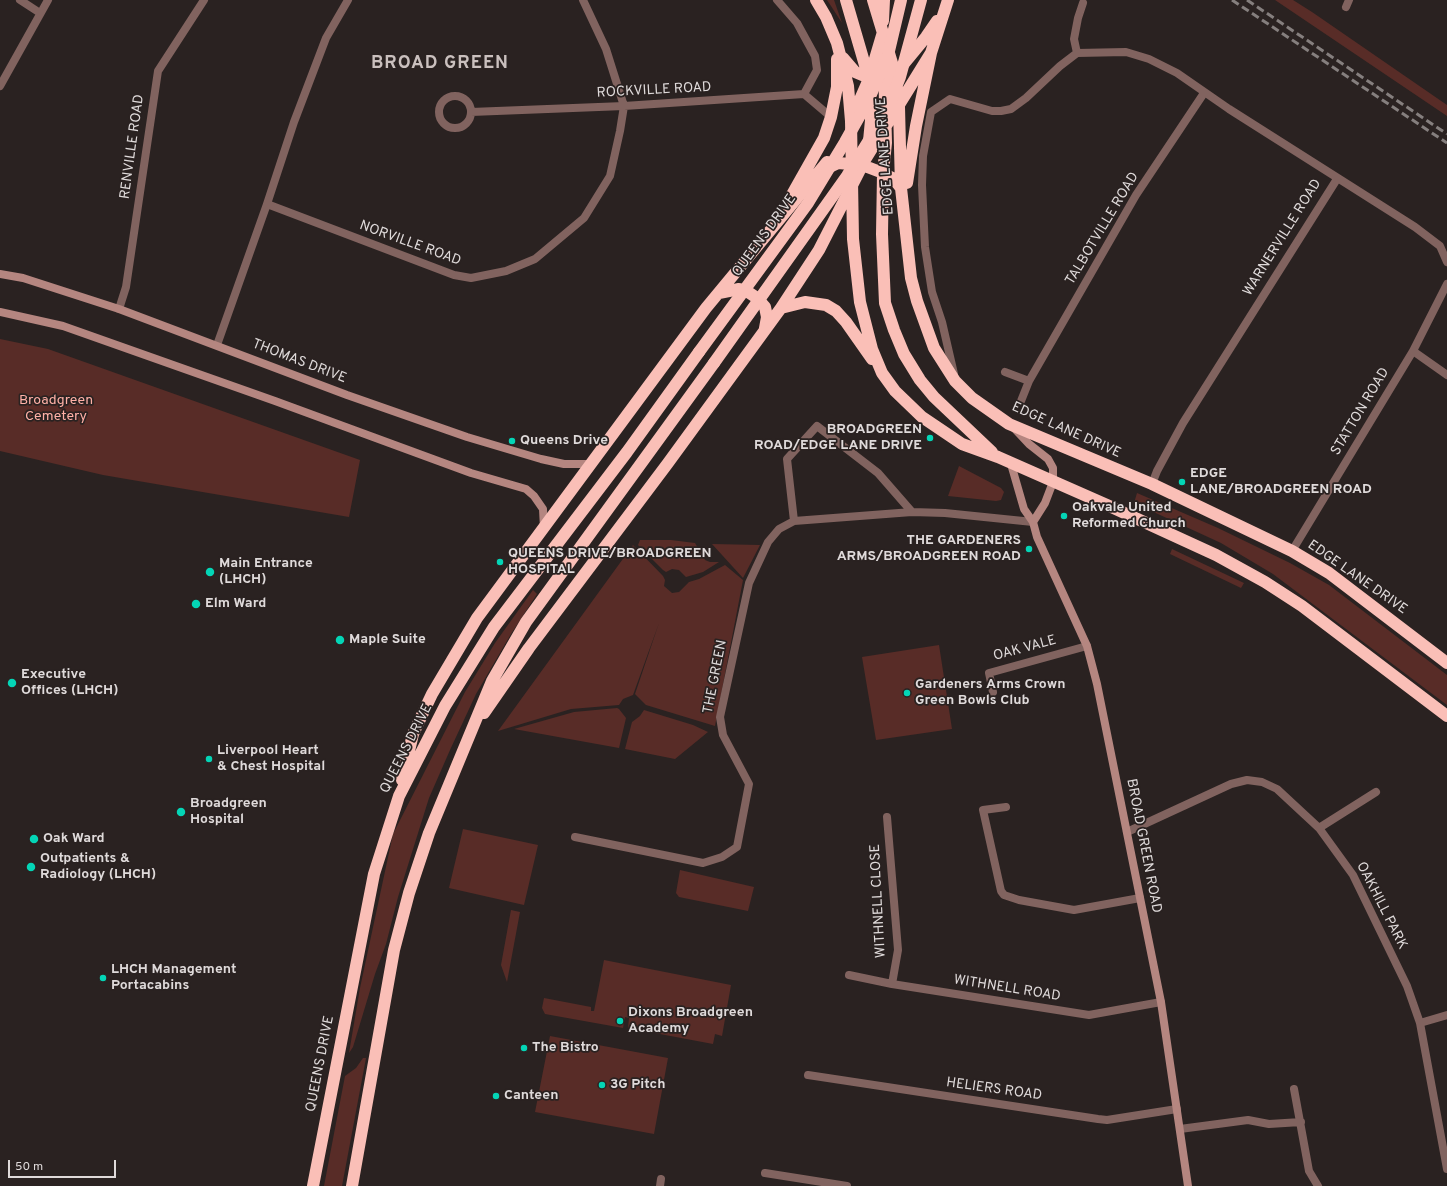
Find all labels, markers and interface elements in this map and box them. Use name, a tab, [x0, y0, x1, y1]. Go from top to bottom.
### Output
district label: BROAD GREEN	[371, 53, 509, 75]
street label: ROCKVILLE ROAD	[596, 80, 712, 102]
street label: RENVILLE ROAD	[117, 94, 149, 200]
street label: EDGE LANE DRIVE	[874, 97, 898, 215]
street label: TALBOTVILLE ROAD	[1063, 170, 1143, 288]
street label: WARNERVILLE ROAD	[1240, 176, 1326, 300]
street label: QUEENS DRIVE	[729, 191, 801, 281]
street label: NORVILLE ROAD	[357, 218, 463, 270]
street label: THOMAS DRIVE	[249, 336, 349, 388]
street label: STATTON ROAD	[1328, 365, 1394, 459]
park label: Broadgreen Cemetery	[19, 393, 93, 426]
street label: EDGE LANE DRIVE	[1009, 399, 1123, 463]
place label: BROADGREEN ROAD/EDGE LANE DRIVE	[754, 422, 922, 454]
place label: Queens Drive	[520, 433, 608, 449]
marker: BROADGREEN ROAD/EDGE LANE DRIVE	[925, 433, 935, 443]
marker: Queens Drive	[507, 436, 517, 446]
place label: EDGE LANE/BROADGREEN ROAD	[1190, 466, 1372, 498]
marker: EDGE LANE/BROADGREEN ROAD	[1177, 477, 1187, 487]
place label: Oakvale United Reformed Church	[1072, 500, 1186, 532]
marker: Oakvale United Reformed Church	[1059, 511, 1069, 521]
place label: THE GARDENERS ARMS/BROADGREEN ROAD	[837, 533, 1021, 566]
street label: EDGE LANE DRIVE	[1304, 537, 1410, 619]
marker: THE GARDENERS ARMS/BROADGREEN ROAD	[1024, 544, 1034, 554]
place label: QUEENS DRIVE/BROADGREEN HOSPITAL	[508, 546, 711, 578]
place label: Main Entrance (LHCH)	[219, 556, 313, 588]
marker: QUEENS DRIVE/BROADGREEN HOSPITAL	[495, 557, 505, 567]
marker: Main Entrance (LHCH)	[204, 566, 216, 578]
place label: Elm Ward	[205, 596, 266, 612]
marker: Elm Ward	[190, 598, 202, 610]
place label: Maple Suite	[349, 632, 426, 648]
street label: OAK VALE	[992, 633, 1058, 665]
marker: Maple Suite	[334, 634, 346, 646]
street label: THE GREEN	[701, 639, 731, 715]
place label: Executive Offices (LHCH)	[21, 667, 118, 700]
marker: Executive Offices (LHCH)	[6, 677, 18, 689]
place label: Gardeners Arms Crown Green Bowls Club	[915, 677, 1065, 710]
marker: Gardeners Arms Crown Green Bowls Club	[902, 688, 912, 698]
street label: QUEENS DRIVE	[377, 702, 437, 796]
place label: Liverpool Heart & Chest Hospital	[217, 743, 325, 776]
marker: Liverpool Heart & Chest Hospital	[204, 754, 214, 764]
street label: BROAD GREEN ROAD	[1122, 777, 1164, 915]
place label: Broadgreen Hospital	[190, 796, 267, 828]
marker: Broadgreen Hospital	[175, 806, 187, 818]
place label: Oak Ward	[43, 831, 105, 847]
marker: Oak Ward	[28, 833, 40, 845]
street label: WITHNELL CLOSE	[868, 844, 890, 958]
place label: Outpatients & Radiology (LHCH)	[40, 851, 156, 884]
street label: OAKHILL PARK	[1352, 860, 1410, 952]
marker: Outpatients & Radiology (LHCH)	[25, 861, 37, 873]
place label: LHCH Management Portacabins	[111, 962, 236, 994]
street label: WITHNELL ROAD	[952, 972, 1062, 1006]
marker: LHCH Management Portacabins	[98, 973, 108, 983]
place label: Dixons Broadgreen Academy	[628, 1005, 753, 1038]
street label: QUEENS DRIVE	[303, 1014, 339, 1114]
marker: Dixons Broadgreen Academy	[615, 1016, 625, 1026]
place label: The Bistro	[532, 1040, 599, 1056]
marker: The Bistro	[519, 1043, 529, 1053]
street label: HELIERS ROAD	[945, 1075, 1043, 1105]
place label: 3G Pitch	[610, 1077, 665, 1093]
marker: 3G Pitch	[597, 1080, 607, 1090]
place label: Canteen	[504, 1088, 559, 1104]
marker: Canteen	[491, 1091, 501, 1101]
scale bar	[10, 1152, 118, 1178]
text: 50 m	[15, 1159, 43, 1175]

